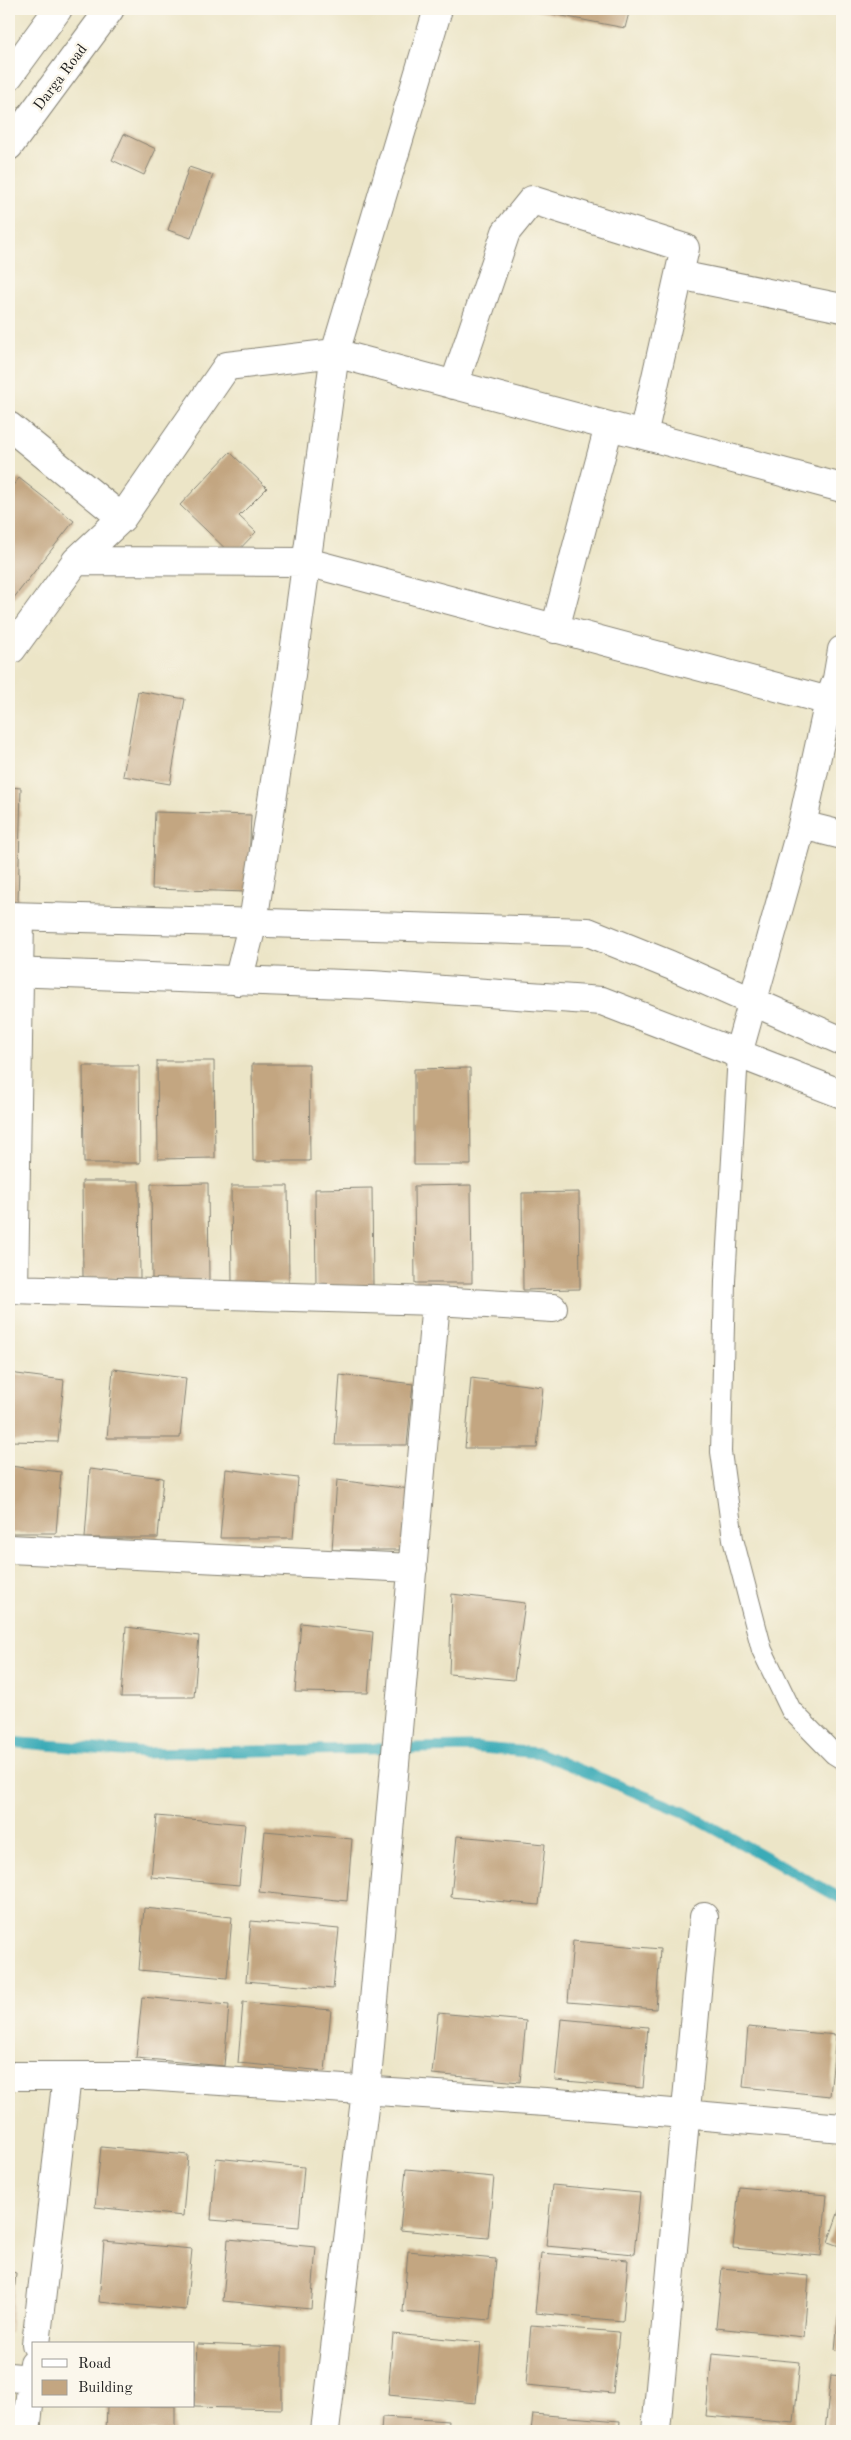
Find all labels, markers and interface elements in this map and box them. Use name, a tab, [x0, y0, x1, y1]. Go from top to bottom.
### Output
street label: Darga Road	[32, 42, 91, 114]
legend	[32, 2342, 195, 2408]
text: Road	[78, 2357, 112, 2372]
text: Building	[78, 2381, 133, 2396]

